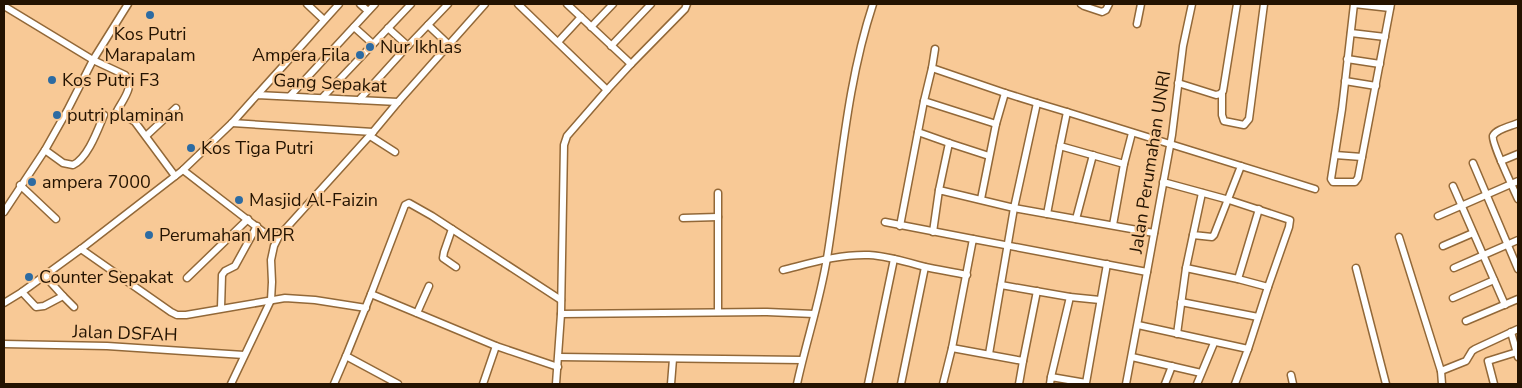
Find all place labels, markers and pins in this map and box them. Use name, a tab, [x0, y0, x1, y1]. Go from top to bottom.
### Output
marker: Kos Putri Marapalam	[144, 9, 156, 21]
place label: Kos Putri Marapalam	[104, 22, 196, 67]
place label: Nur Ikhlas	[380, 35, 462, 59]
marker: Nur Ikhlas	[364, 41, 376, 53]
place label: Ampera Fila	[252, 43, 350, 67]
marker: Ampera Fila	[354, 49, 366, 61]
place label: Kos Putri F3	[62, 68, 160, 92]
marker: Kos Putri F3	[46, 74, 58, 86]
place label: putri plaminan	[67, 103, 184, 127]
marker: putri plaminan	[51, 109, 63, 121]
place label: Kos Tiga Putri	[201, 136, 313, 160]
marker: Kos Tiga Putri	[185, 142, 197, 154]
place label: ampera 7000	[42, 170, 151, 194]
marker: ampera 7000	[26, 176, 38, 188]
place label: Masjid Al-Faizin	[249, 188, 378, 212]
marker: Masjid Al-Faizin	[233, 194, 245, 206]
place label: Perumahan MPR	[159, 223, 295, 247]
marker: Perumahan MPR	[143, 229, 155, 241]
place label: Counter Sepakat	[39, 265, 174, 289]
marker: Counter Sepakat	[23, 271, 35, 283]

